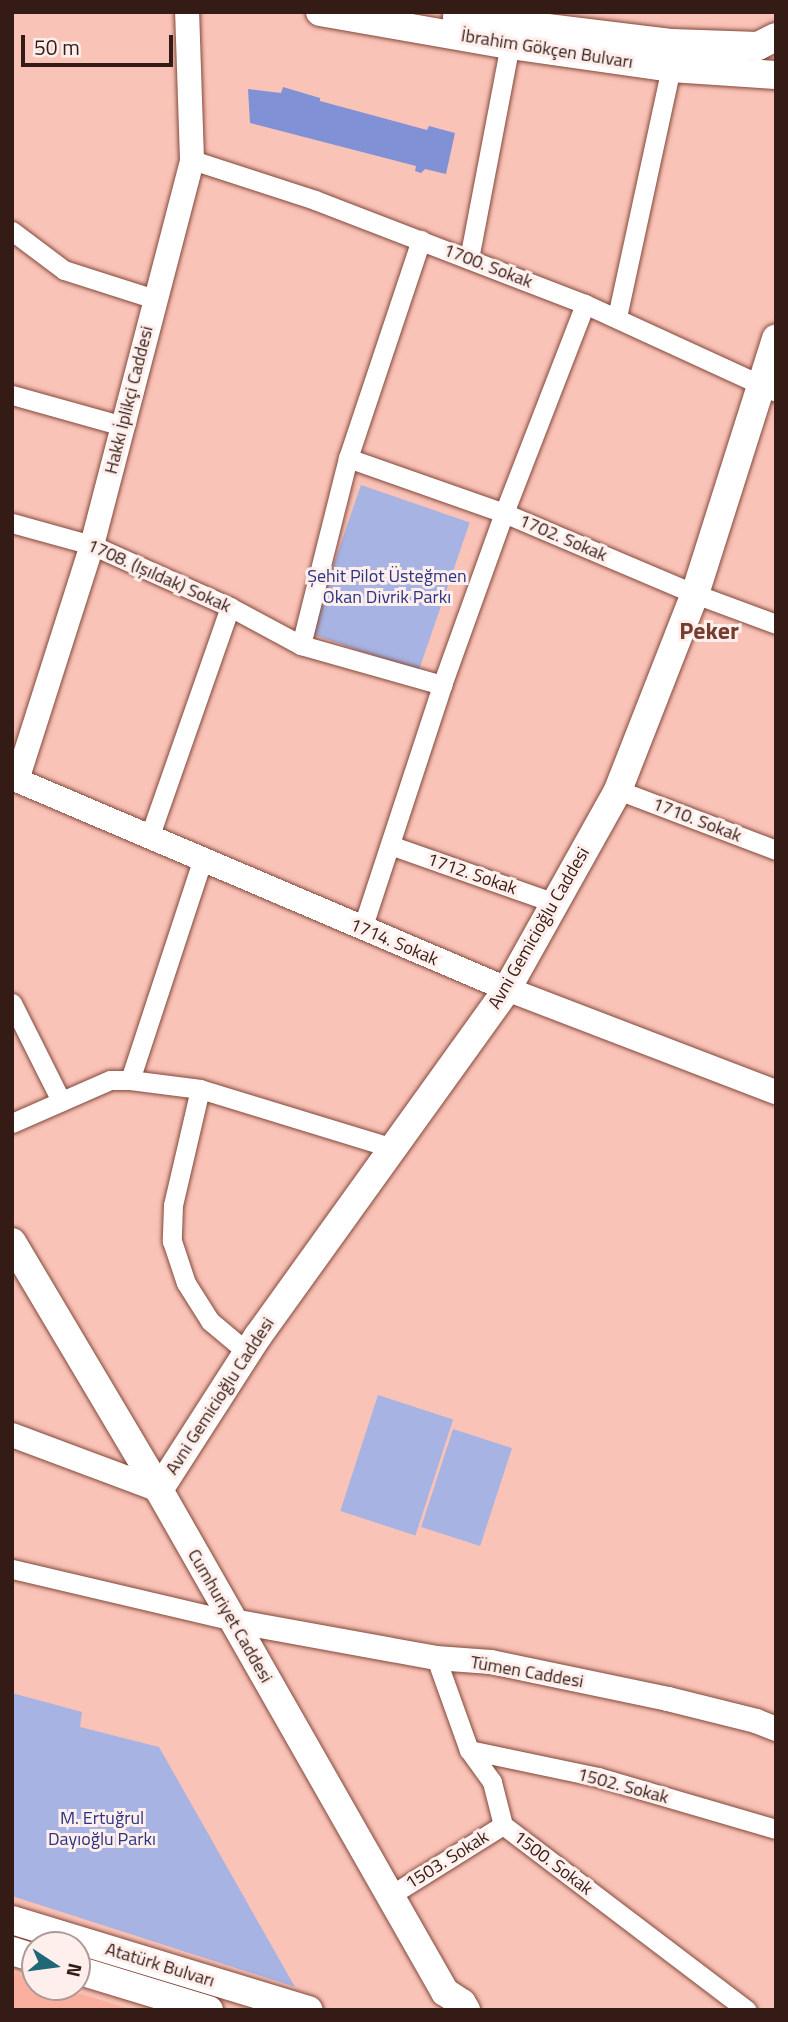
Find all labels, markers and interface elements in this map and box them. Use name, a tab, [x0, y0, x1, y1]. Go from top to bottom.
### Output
scale bar	[24, 21, 177, 65]
street label: İbrahim Gökçen Bulvarı	[460, 25, 634, 73]
text: 50 m	[34, 31, 80, 63]
street label: 1700. Sokak	[440, 239, 536, 293]
street label: Hakkı İplikçi Caddesi	[100, 324, 158, 476]
street label: 1702. Sokak	[516, 510, 610, 566]
street label: 1708. (Işıldak) Sokak	[84, 535, 234, 617]
park label: Şehit Pilot Üsteğmen Okan Divrik Parkı	[307, 566, 467, 608]
district label: Peker	[679, 617, 739, 645]
street label: 1710. Sokak	[649, 793, 745, 847]
street label: Avni Gemicioğlu Caddesi	[484, 843, 594, 1013]
street label: 1712. Sokak	[424, 849, 520, 899]
street label: 1714. Sokak	[347, 914, 441, 970]
street label: Avni Gemicioğlu Caddesi	[161, 1313, 279, 1479]
street label: Cumhuriyet Caddesi	[183, 1545, 277, 1687]
street label: Tümen Caddesi	[469, 1651, 585, 1693]
street label: 1502. Sokak	[575, 1763, 671, 1809]
park label: M. Ertuğrul Dayıoğlu Parkı	[48, 1808, 156, 1850]
street label: 1503. Sokak	[402, 1826, 492, 1894]
street label: 1500. Sokak	[509, 1826, 597, 1900]
north arrow	[21, 1931, 91, 2001]
street label: Atatürk Bulvarı	[103, 1938, 217, 1992]
text: N	[59, 1961, 91, 1980]

